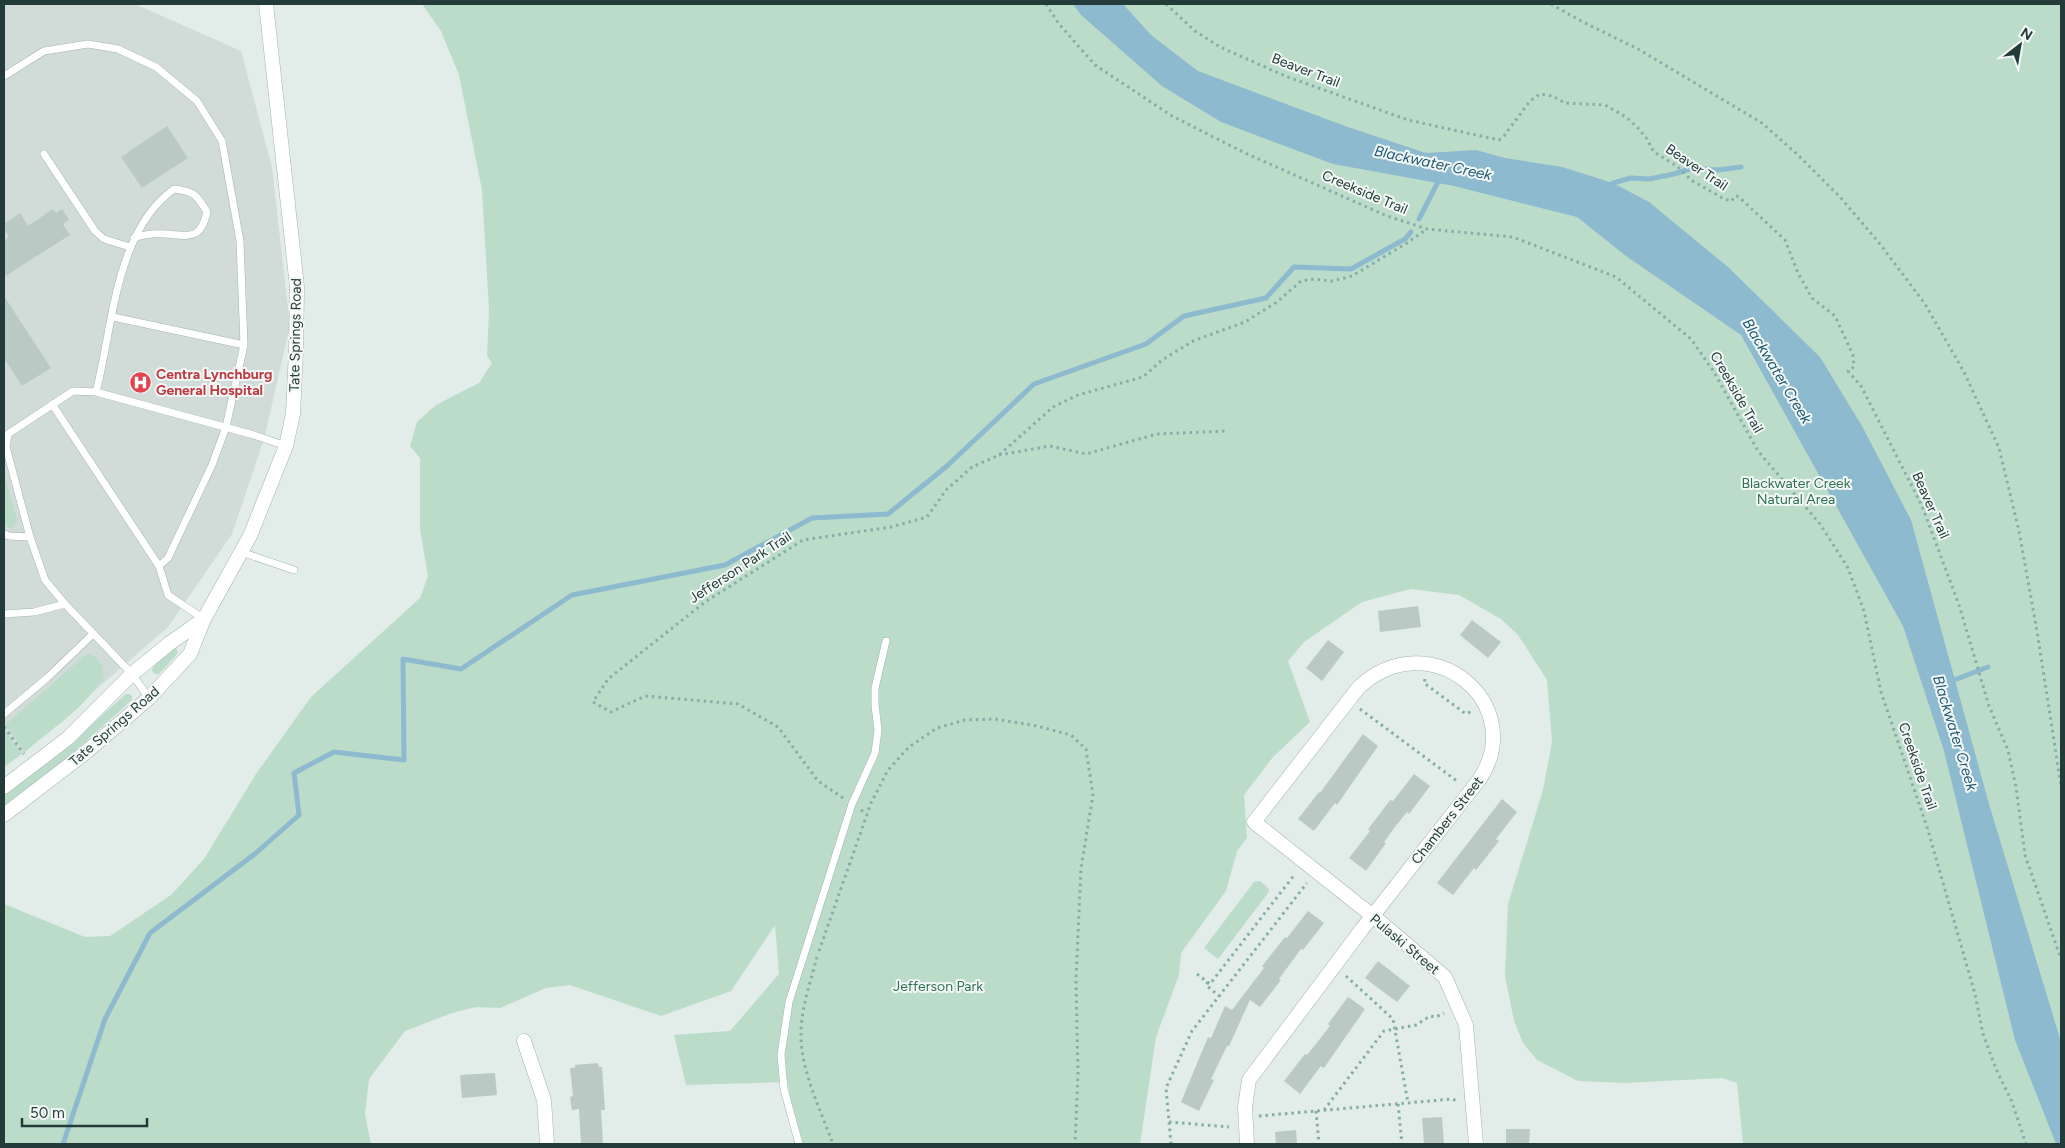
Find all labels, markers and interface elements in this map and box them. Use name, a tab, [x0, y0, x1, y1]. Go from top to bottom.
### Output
north arrow	[1995, 20, 2045, 70]
text: N	[2017, 24, 2035, 44]
street label: Beaver Trail	[1269, 50, 1342, 91]
street label: Beaver Trail	[1662, 140, 1731, 194]
water label: Blackwater Creek	[1373, 142, 1494, 184]
street label: Creekside Trail	[1319, 167, 1410, 218]
street label: Tate Springs Road	[286, 278, 305, 392]
water label: Blackwater Creek	[1738, 315, 1816, 427]
street label: Creekside Trail	[1706, 348, 1767, 436]
place label: Centra Lynchburg General Hospital	[156, 366, 273, 399]
hospital icon: Centra Lynchburg General Hospital	[128, 370, 152, 394]
street label: Beaver Trail	[1908, 469, 1953, 541]
park label: Blackwater Creek Natural Area	[1741, 475, 1851, 508]
street label: Jefferson Park Trail	[686, 528, 795, 607]
water label: Blackwater Creek	[1929, 673, 1981, 793]
street label: Tate Springs Road	[66, 683, 163, 770]
street label: Creekside Trail	[1895, 720, 1940, 812]
street label: Chambers Street	[1408, 773, 1487, 868]
street label: Pulaski Street	[1367, 910, 1443, 978]
park label: Jefferson Park	[893, 978, 983, 995]
scale bar	[22, 1096, 148, 1128]
text: 50 m	[30, 1104, 65, 1122]

